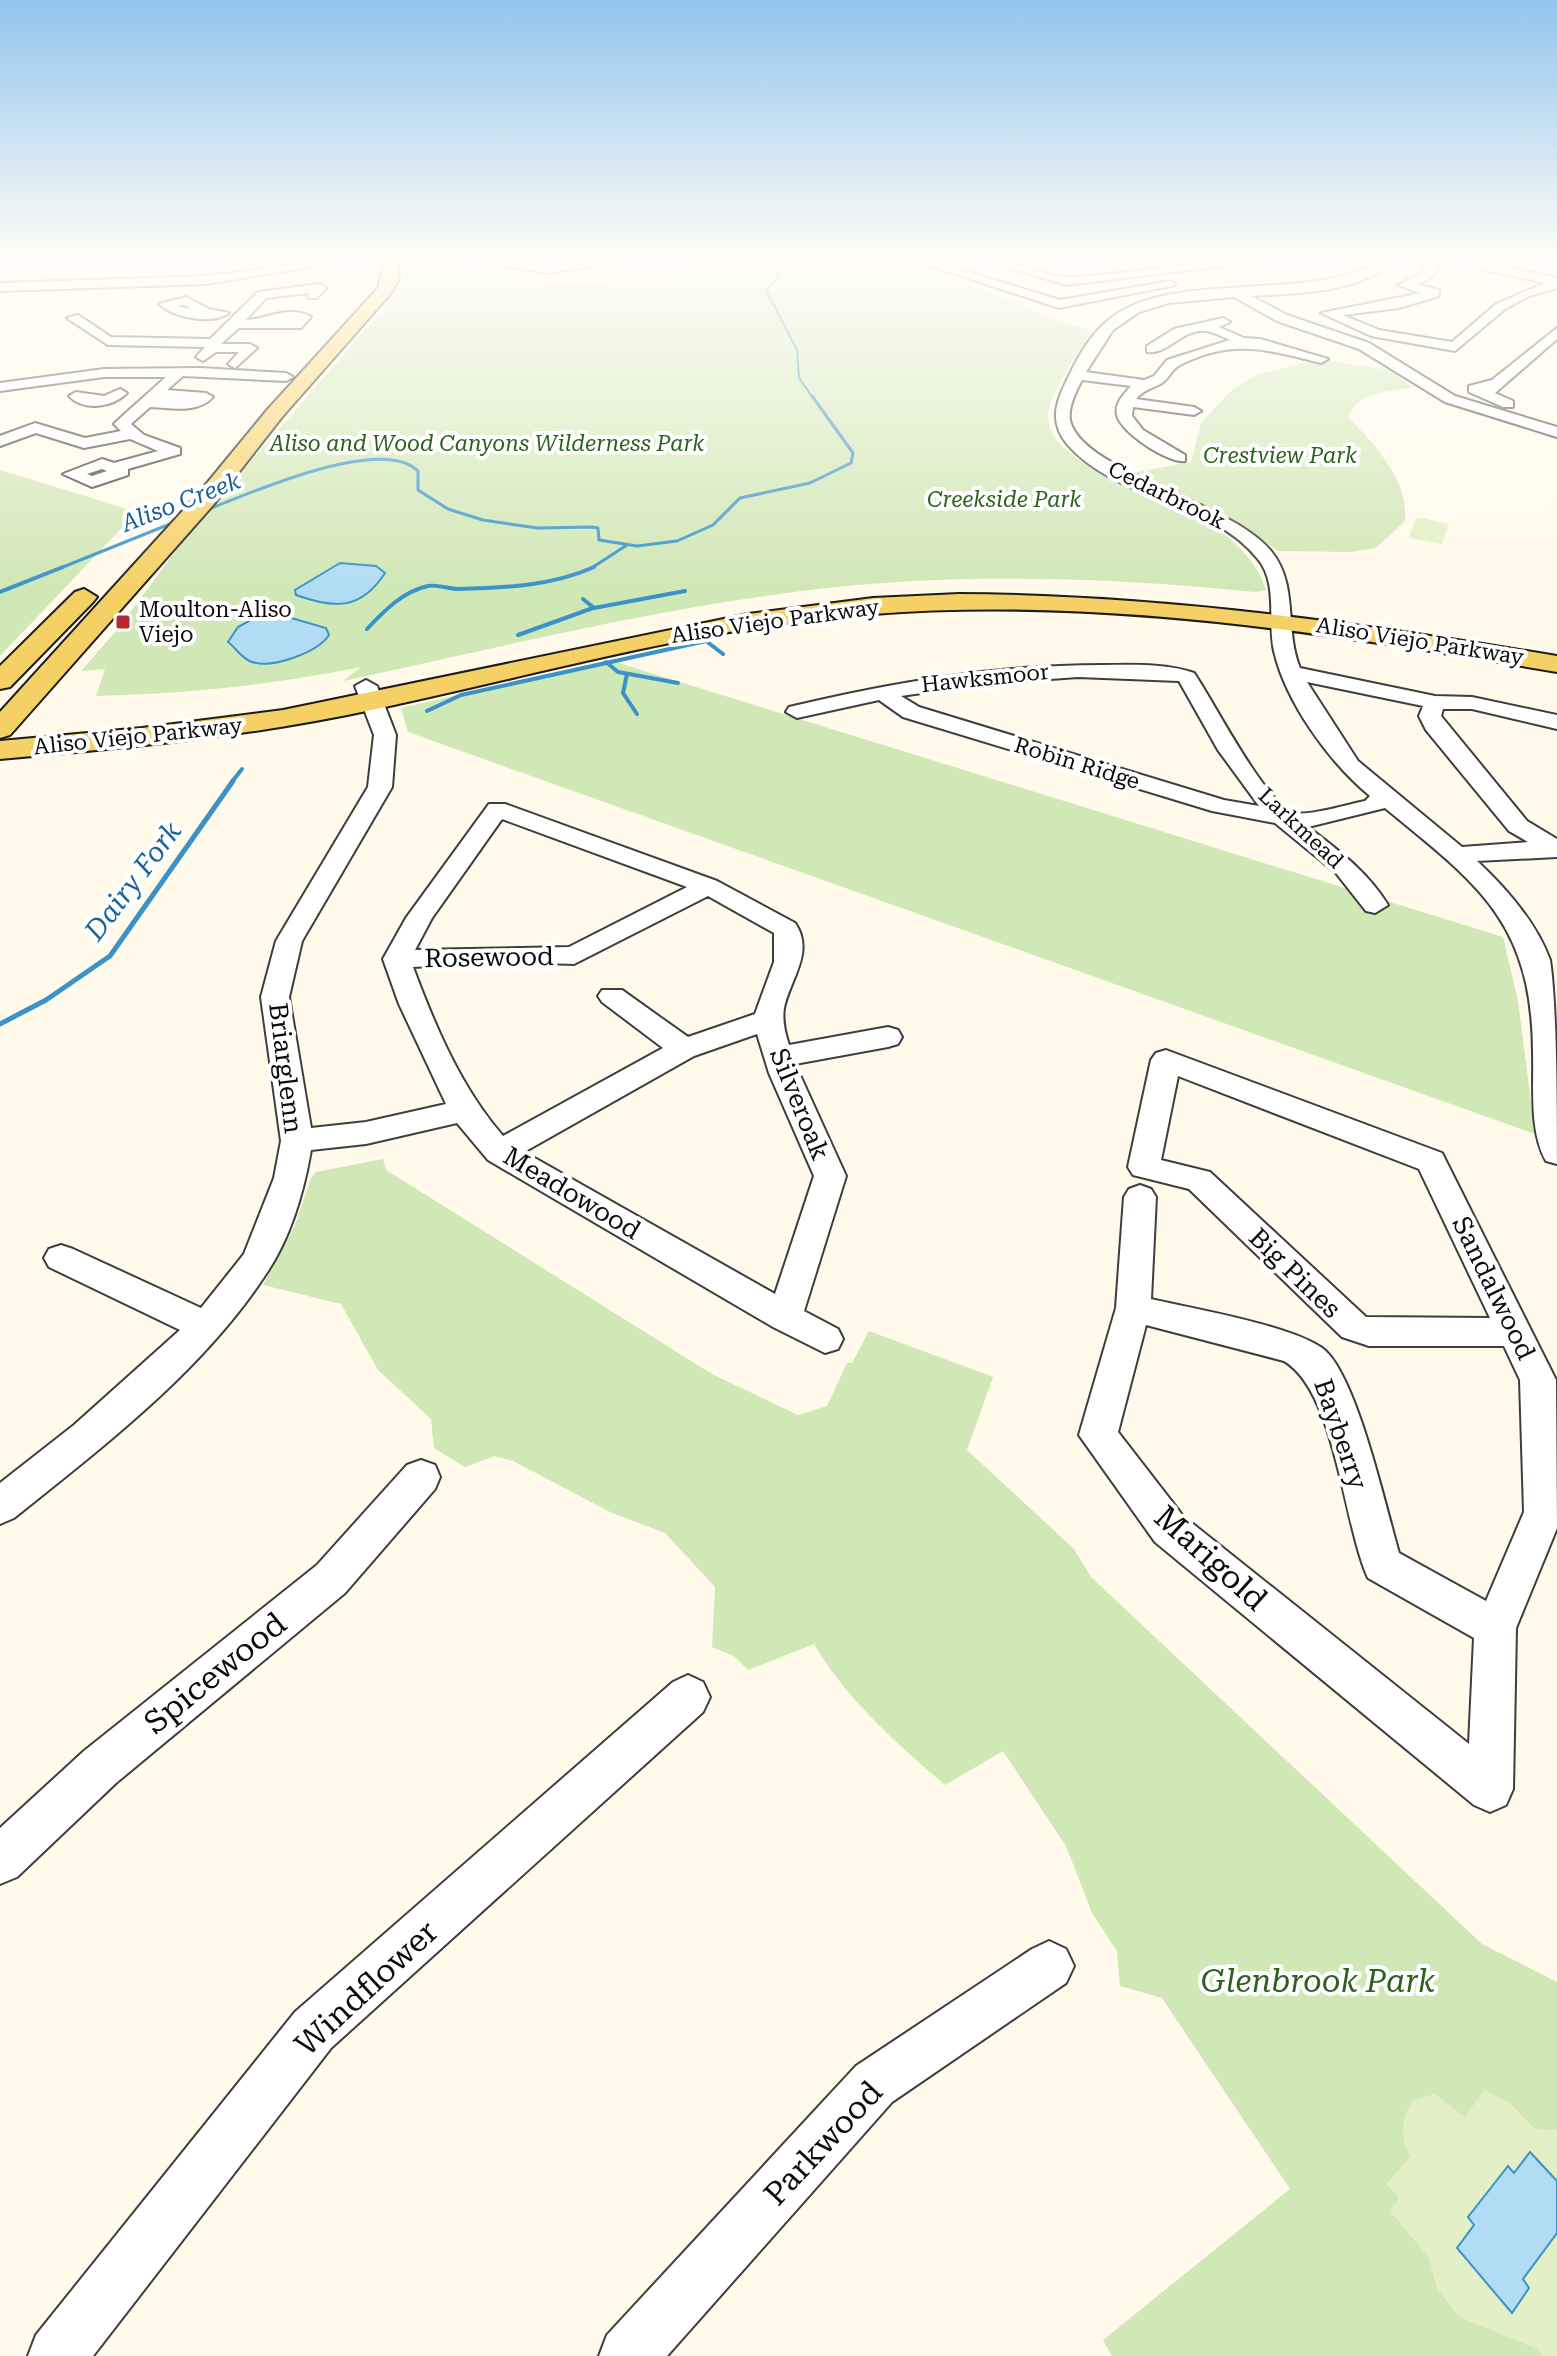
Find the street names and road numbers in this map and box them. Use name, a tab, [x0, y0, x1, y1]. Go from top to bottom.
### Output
street label: Cedarbrook	[1104, 456, 1230, 534]
street label: Aliso Viejo Parkway	[669, 594, 881, 648]
street label: Aliso Viejo Parkway	[1315, 612, 1525, 670]
street label: Hawksmoor	[920, 659, 1050, 697]
street label: Aliso Viejo Parkway	[32, 713, 244, 759]
street label: Robin Ridge	[1011, 732, 1143, 794]
street label: Larkmead	[1253, 783, 1349, 873]
street label: Rosewood	[424, 941, 554, 973]
street label: Briarglenn	[263, 1001, 309, 1135]
street label: Silveroak	[764, 1044, 836, 1164]
street label: Meadowood	[498, 1140, 646, 1246]
street label: Sandalwood	[1446, 1212, 1542, 1365]
street label: Big Pines	[1243, 1222, 1347, 1324]
street label: Bayberry	[1308, 1375, 1374, 1494]
street label: Marigold	[1147, 1498, 1275, 1618]
street label: Spicewood	[136, 1604, 294, 1742]
street label: Windflower	[287, 1912, 445, 2064]
street label: Parkwood	[756, 2073, 890, 2213]

